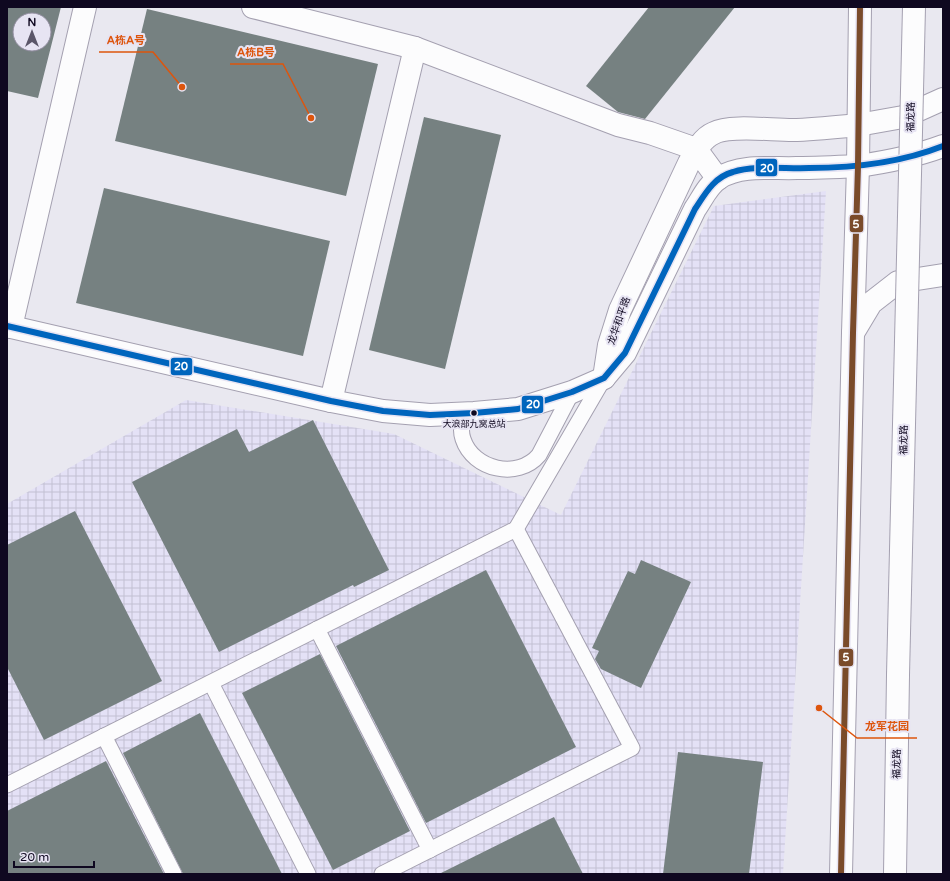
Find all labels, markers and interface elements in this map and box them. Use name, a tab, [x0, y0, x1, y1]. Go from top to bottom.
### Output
north arrow	[12, 12, 52, 52]
text: N	[28, 16, 36, 29]
callout: A栋A号	[99, 29, 153, 52]
text: A栋A号	[107, 34, 145, 47]
callout: A栋B号	[230, 41, 283, 64]
text: A栋B号	[237, 46, 275, 59]
street label: 福龙路	[905, 102, 917, 132]
line badge: 20	[755, 158, 778, 177]
text: 20	[760, 162, 774, 175]
line badge: 5	[849, 214, 864, 233]
text: 5	[853, 218, 860, 231]
street label: 龙华和平路	[605, 295, 633, 347]
line badge: 20	[170, 357, 193, 376]
text: 20	[174, 360, 188, 373]
line badge: 20	[521, 395, 544, 414]
text: 20	[526, 398, 540, 411]
marker: 大浪部九窝总站	[469, 408, 479, 418]
place label: 大浪部九窝总站	[442, 419, 506, 430]
street label: 福龙路	[898, 425, 910, 455]
line badge: 5	[838, 648, 854, 667]
text: 5	[843, 651, 850, 664]
callout: 龙军花园	[857, 715, 917, 738]
text: 龙军花园	[865, 720, 909, 733]
street label: 福龙路	[891, 749, 903, 779]
scale bar	[14, 843, 94, 869]
text: 20 m	[20, 850, 49, 864]

